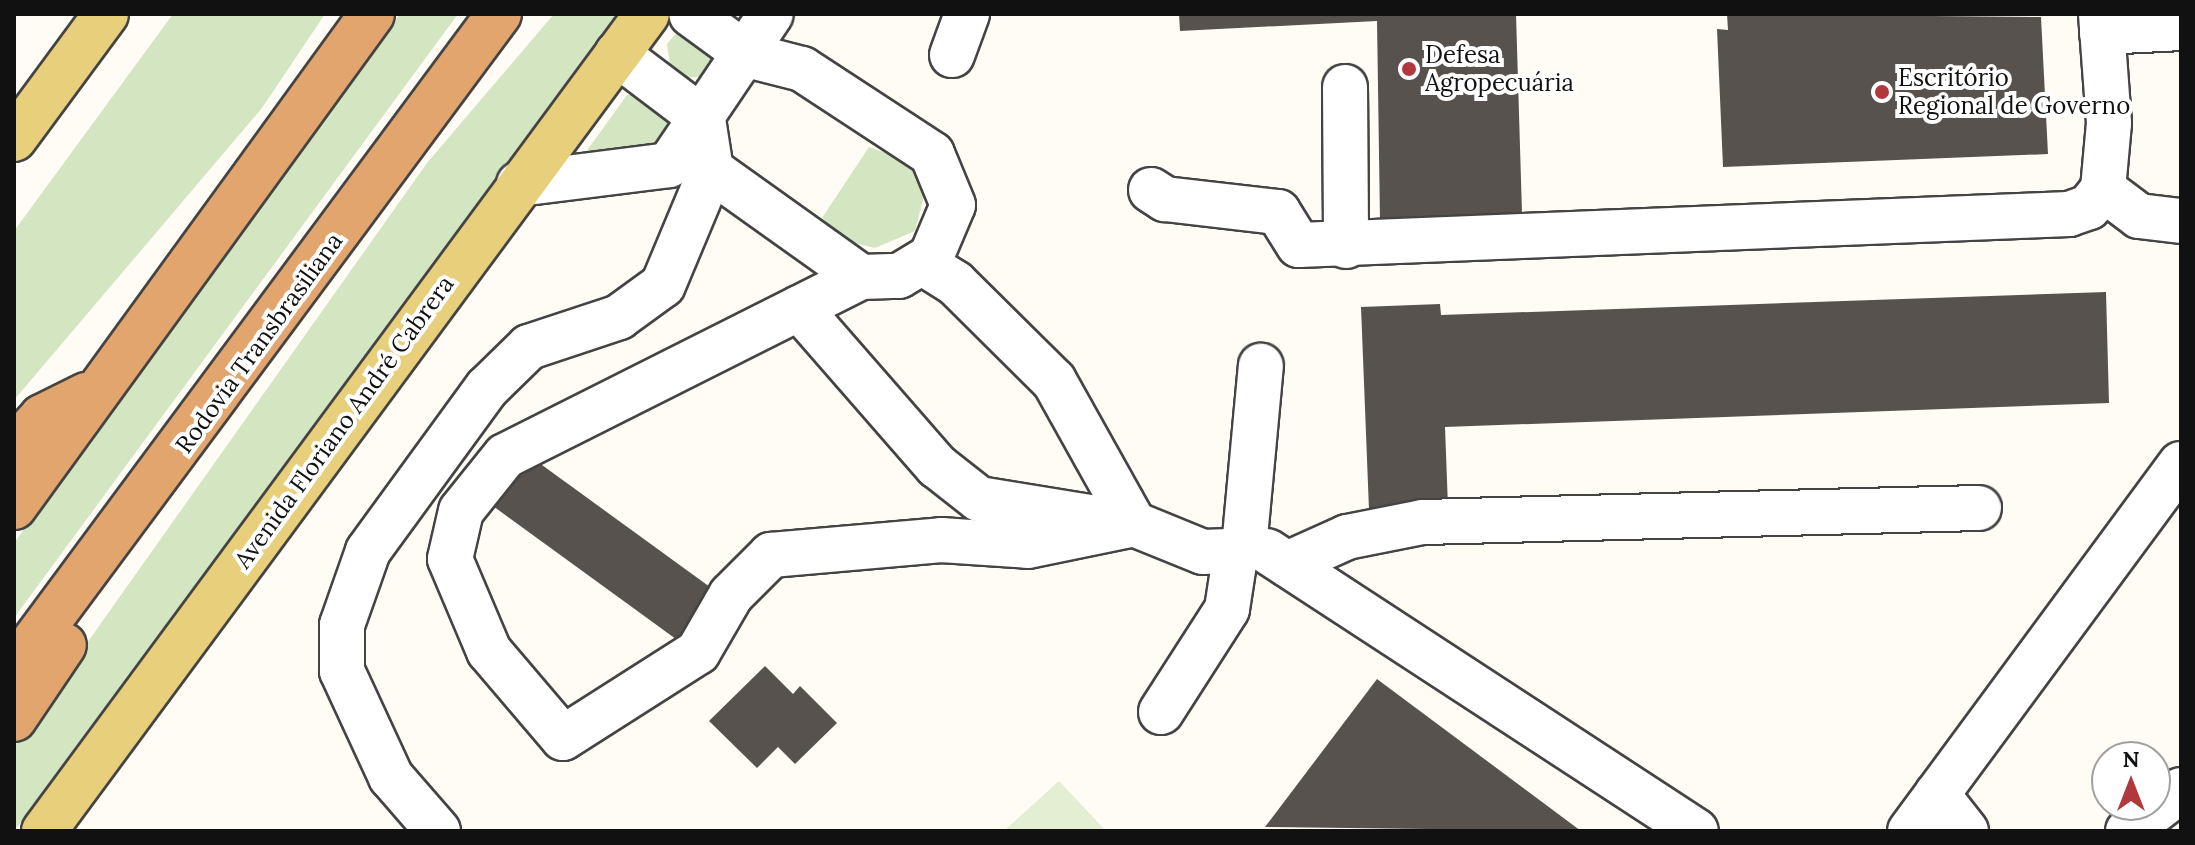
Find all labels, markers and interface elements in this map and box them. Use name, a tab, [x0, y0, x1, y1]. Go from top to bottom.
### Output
place label: Defesa Agropecuária	[1425, 41, 1574, 97]
marker: Defesa Agropecuária	[1400, 60, 1418, 78]
place label: Escritório Regional de Governo	[1898, 64, 2130, 120]
marker: Escritório Regional de Governo	[1873, 83, 1891, 101]
street label: Rodovia Transbrasiliana	[169, 227, 349, 459]
street label: Avenida Floriano André Cabrera	[228, 270, 460, 574]
north arrow	[2091, 741, 2171, 821]
text: N	[2122, 745, 2140, 773]

